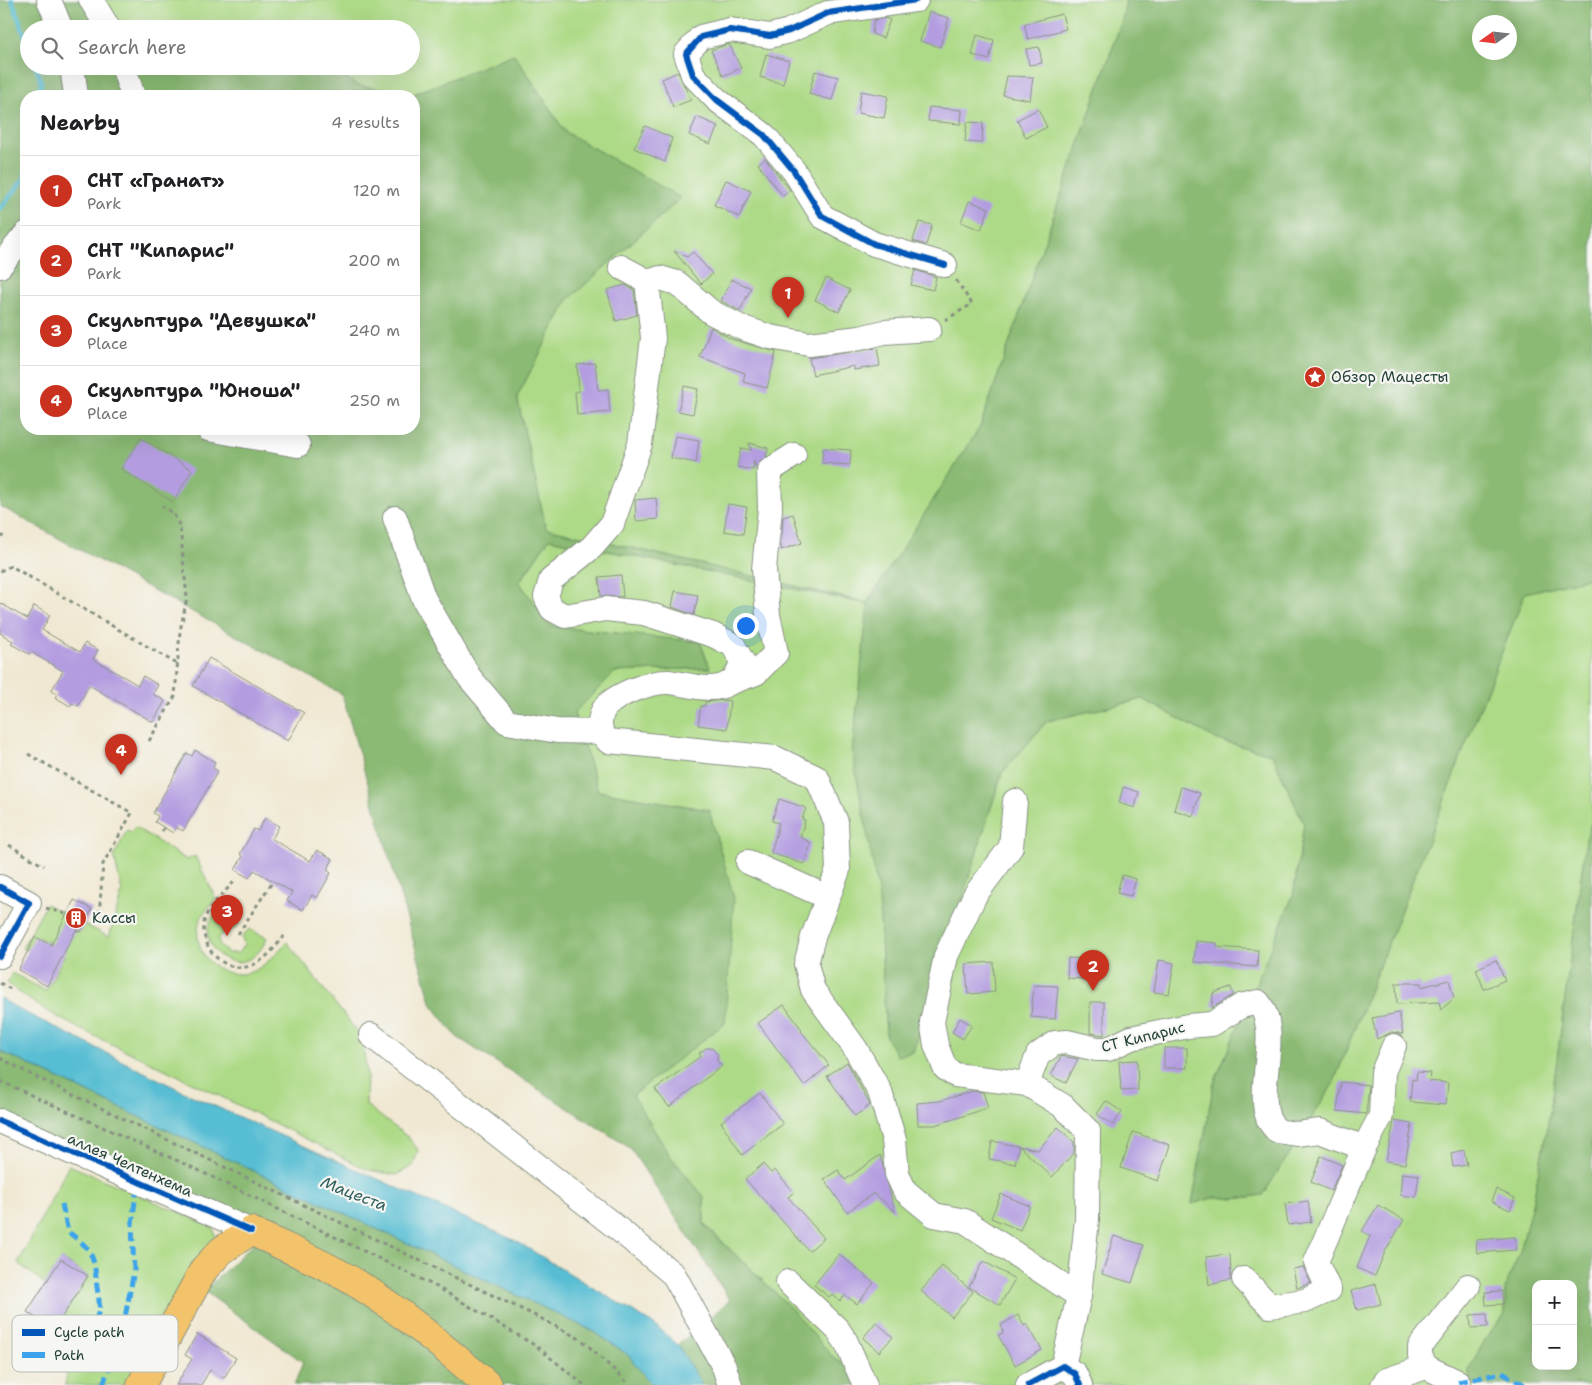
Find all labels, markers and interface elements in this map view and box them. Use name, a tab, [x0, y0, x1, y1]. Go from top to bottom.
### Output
north arrow	[1472, 15, 1517, 60]
search box	[20, 20, 420, 75]
icon: search	[38, 34, 66, 62]
text: Search here	[78, 35, 187, 60]
text: Nearby	[40, 109, 120, 137]
text: 4 results	[331, 112, 400, 133]
text: СНТ «Гранат»	[87, 168, 225, 193]
text: 1	[52, 180, 60, 201]
text: 120 m	[353, 180, 400, 201]
text: Park	[87, 193, 121, 214]
text: СНТ "Кипарис"	[87, 238, 234, 263]
text: 2	[50, 250, 62, 271]
text: 200 m	[348, 250, 400, 271]
text: Park	[87, 263, 121, 284]
pin: 1	[772, 277, 804, 318]
text: Скульптура "Девушка"	[87, 308, 316, 333]
text: 3	[50, 320, 62, 341]
text: 240 m	[348, 320, 400, 341]
text: Place	[87, 333, 128, 354]
place icon: Обзор Мацесты	[1303, 365, 1327, 389]
place label: Обзор Мацесты	[1331, 367, 1448, 387]
text: Скульптура "Юноша"	[87, 378, 301, 403]
text: 4	[50, 390, 62, 411]
text: 250 m	[349, 390, 400, 411]
text: Place	[87, 403, 128, 424]
your location	[733, 613, 759, 639]
pin: 4	[105, 734, 137, 775]
pin: 3	[211, 895, 243, 936]
building icon: Кассы	[64, 906, 88, 930]
place label: Кассы	[92, 908, 136, 928]
pin: 2	[1077, 950, 1109, 991]
street label: СТ Кипарис	[1099, 1017, 1187, 1057]
street label: аллея Челтенхема	[64, 1128, 196, 1202]
water label: Мацеста	[318, 1171, 390, 1216]
map controls	[1532, 1280, 1577, 1370]
button: +	[1532, 1280, 1577, 1325]
legend	[12, 1315, 178, 1372]
text: Cycle path	[54, 1323, 125, 1341]
button: −	[1532, 1325, 1577, 1370]
text: Path	[54, 1346, 85, 1364]

